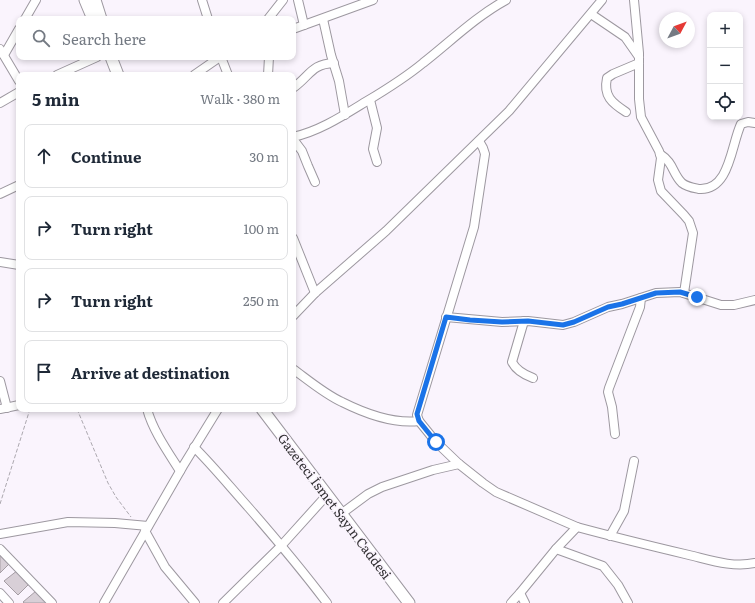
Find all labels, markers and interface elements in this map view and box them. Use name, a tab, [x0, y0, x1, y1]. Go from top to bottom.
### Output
north arrow	[659, 12, 695, 48]
map controls	[707, 12, 743, 120]
button: +	[707, 12, 743, 48]
search box	[16, 16, 296, 60]
icon: search	[30, 27, 52, 49]
text: Search here	[62, 27, 146, 50]
button: −	[707, 48, 743, 84]
button: locate	[707, 84, 743, 120]
text: 5 min	[32, 86, 80, 111]
text: Walk · 380 m	[200, 89, 280, 108]
icon: ahead	[33, 145, 55, 167]
text: Continue	[71, 145, 141, 168]
text: 30 m	[249, 147, 279, 166]
icon: right	[33, 217, 55, 239]
text: Turn right	[71, 217, 153, 240]
text: 100 m	[243, 219, 279, 238]
route end	[688, 288, 706, 306]
icon: right	[33, 289, 55, 311]
text: Turn right	[71, 289, 153, 312]
text: 250 m	[243, 291, 279, 310]
icon: arrive	[33, 361, 55, 383]
text: Arrive at destination	[71, 361, 230, 384]
street label: Gazeteci İsmet Sayın Caddesi	[274, 429, 397, 583]
route start	[427, 433, 445, 451]

